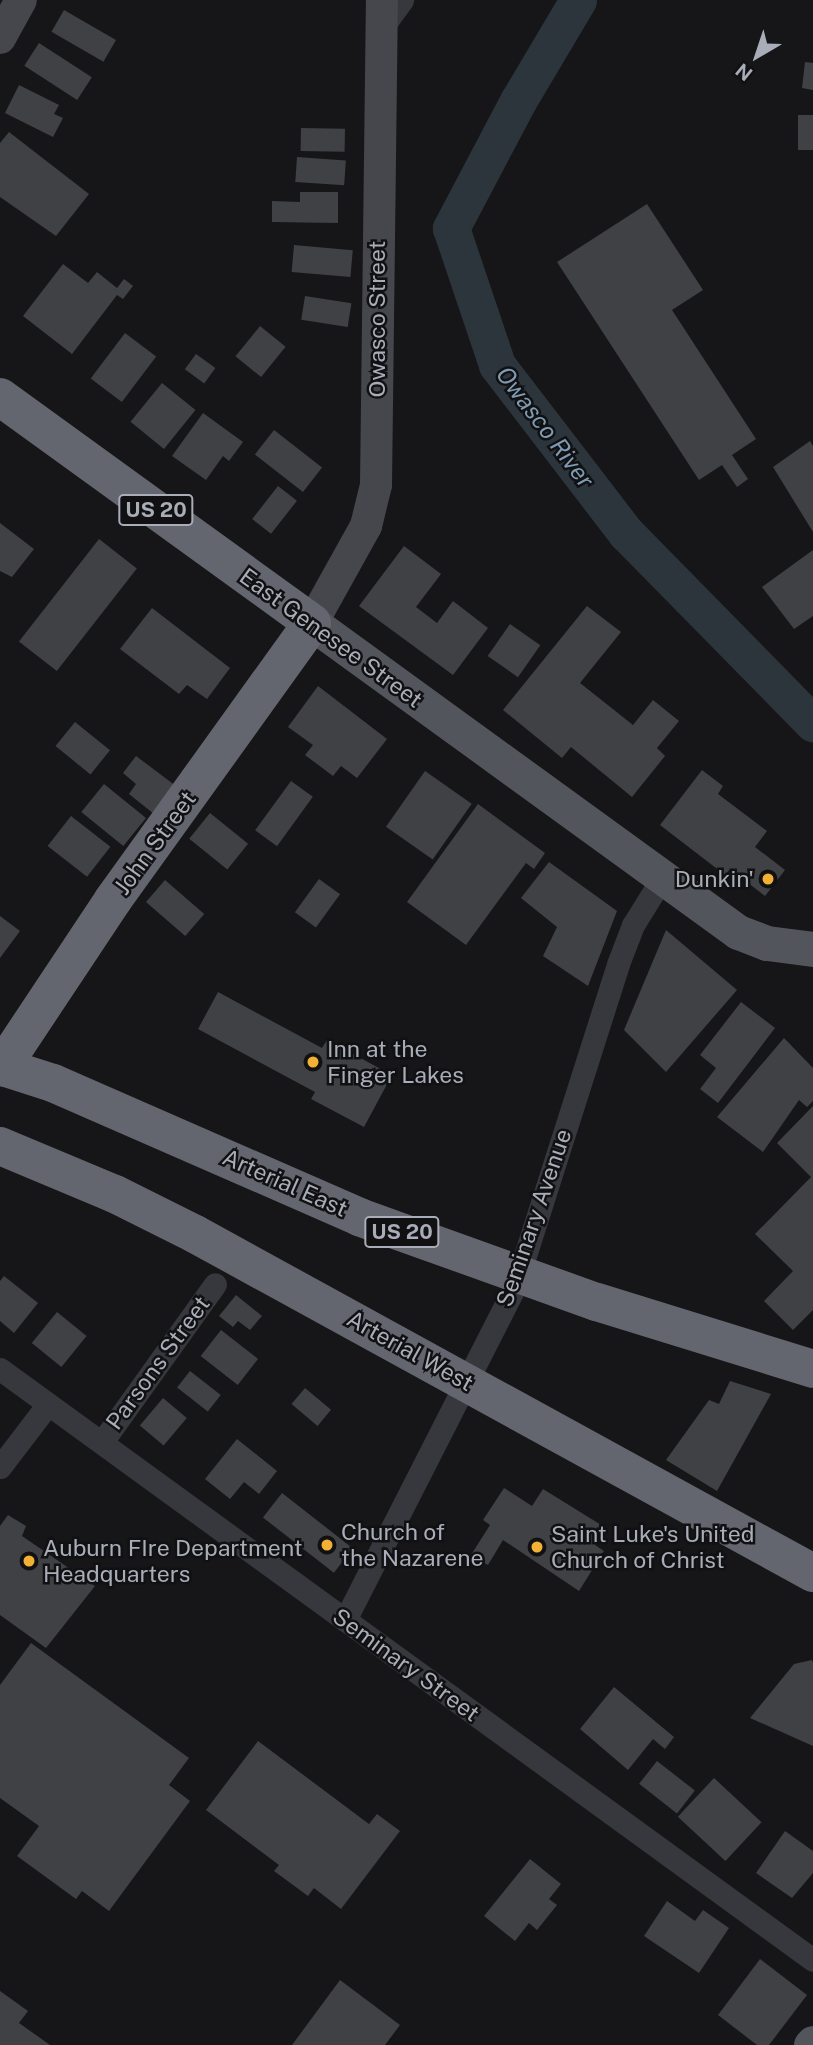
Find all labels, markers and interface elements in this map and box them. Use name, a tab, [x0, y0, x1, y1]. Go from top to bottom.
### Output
north arrow	[722, 21, 792, 91]
text: N	[731, 59, 756, 86]
street label: Owasco Street	[363, 241, 391, 397]
water label: Owasco River	[490, 360, 600, 494]
road number: US 20	[118, 492, 194, 528]
street label: East Genesee Street	[234, 562, 428, 714]
street label: John Street	[108, 786, 202, 900]
place label: Dunkin'	[675, 865, 754, 893]
marker: Dunkin'	[760, 871, 776, 887]
place label: Inn at the Finger Lakes	[327, 1035, 464, 1089]
marker: Inn at the Finger Lakes	[305, 1054, 321, 1070]
street label: Seminary Avenue	[491, 1125, 577, 1311]
street label: Arterial East	[218, 1143, 352, 1223]
road number: US 20	[364, 1214, 440, 1250]
street label: Parsons Street	[100, 1291, 216, 1435]
street label: Arterial West	[342, 1305, 478, 1397]
place label: Church of the Nazarene	[341, 1518, 484, 1572]
place label: Saint Luke's United Church of Christ	[551, 1520, 755, 1574]
place label: Auburn FIre Department Headquarters	[43, 1534, 303, 1588]
marker: Church of the Nazarene	[319, 1537, 335, 1553]
marker: Saint Luke's United Church of Christ	[529, 1539, 545, 1555]
marker: Auburn FIre Department Headquarters	[21, 1553, 37, 1569]
street label: Seminary Street	[327, 1603, 485, 1727]

